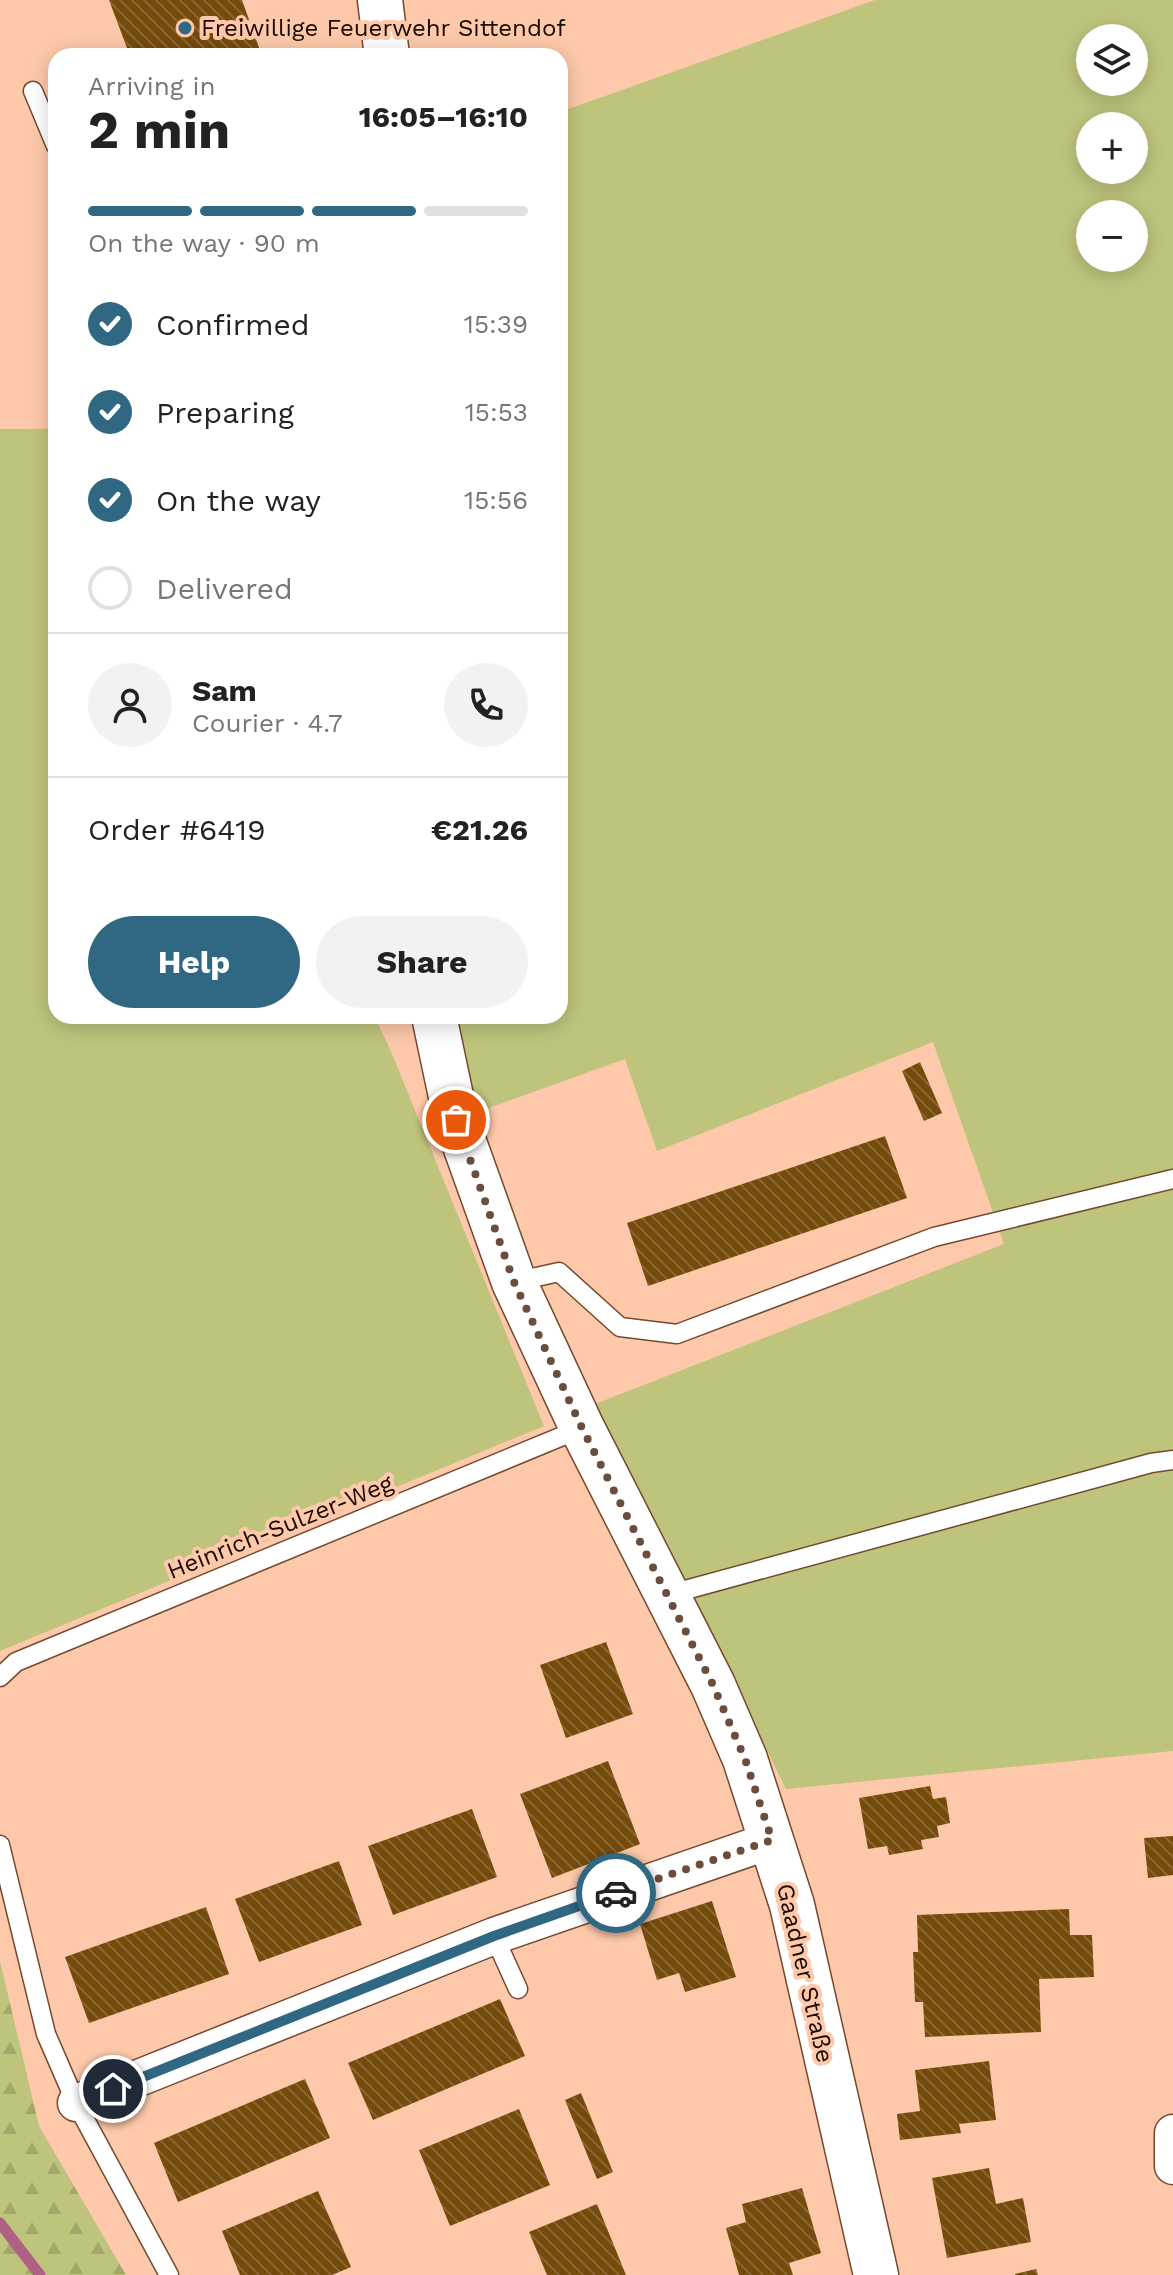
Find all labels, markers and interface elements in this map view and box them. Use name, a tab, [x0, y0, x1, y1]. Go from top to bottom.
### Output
place label: Freiwillige Feuerwehr Sittendof	[201, 14, 566, 42]
marker: Freiwillige Feuerwehr Sittendof	[176, 19, 194, 37]
map controls	[1076, 24, 1148, 272]
button: layers	[1076, 24, 1148, 96]
text: Arriving in	[88, 71, 216, 101]
text: 16:05–16:10	[359, 99, 528, 134]
text: 2 min	[88, 100, 230, 161]
button: +	[1076, 112, 1148, 184]
button: −	[1076, 200, 1148, 272]
text: On the way · 90 m	[88, 228, 320, 258]
icon: check	[88, 302, 132, 346]
text: Confirmed	[156, 307, 310, 342]
text: 15:39	[464, 309, 528, 339]
icon: check	[88, 390, 132, 434]
text: Preparing	[156, 395, 294, 430]
text: 15:53	[465, 397, 528, 427]
icon: check	[88, 478, 132, 522]
text: On the way	[156, 483, 321, 518]
text: 15:56	[464, 485, 528, 515]
text: Delivered	[156, 571, 293, 606]
button: person	[88, 663, 172, 747]
button: phone	[444, 663, 528, 747]
text: Sam	[192, 673, 257, 708]
text: Courier · 4.7	[192, 708, 342, 738]
text: Order #6419	[88, 812, 265, 847]
text: €21.26	[431, 812, 528, 847]
button: Help	[88, 916, 300, 1008]
button: Share	[316, 916, 528, 1008]
pin	[422, 1086, 490, 1154]
icon: bag	[434, 1098, 478, 1142]
street label: Heinrich-Sulzer-Weg	[163, 1469, 397, 1585]
courier	[576, 1853, 656, 1933]
icon: car	[594, 1871, 638, 1915]
street label: Gaadner Straße	[771, 1881, 839, 2065]
pin	[79, 2055, 147, 2123]
icon: home	[91, 2067, 135, 2111]

